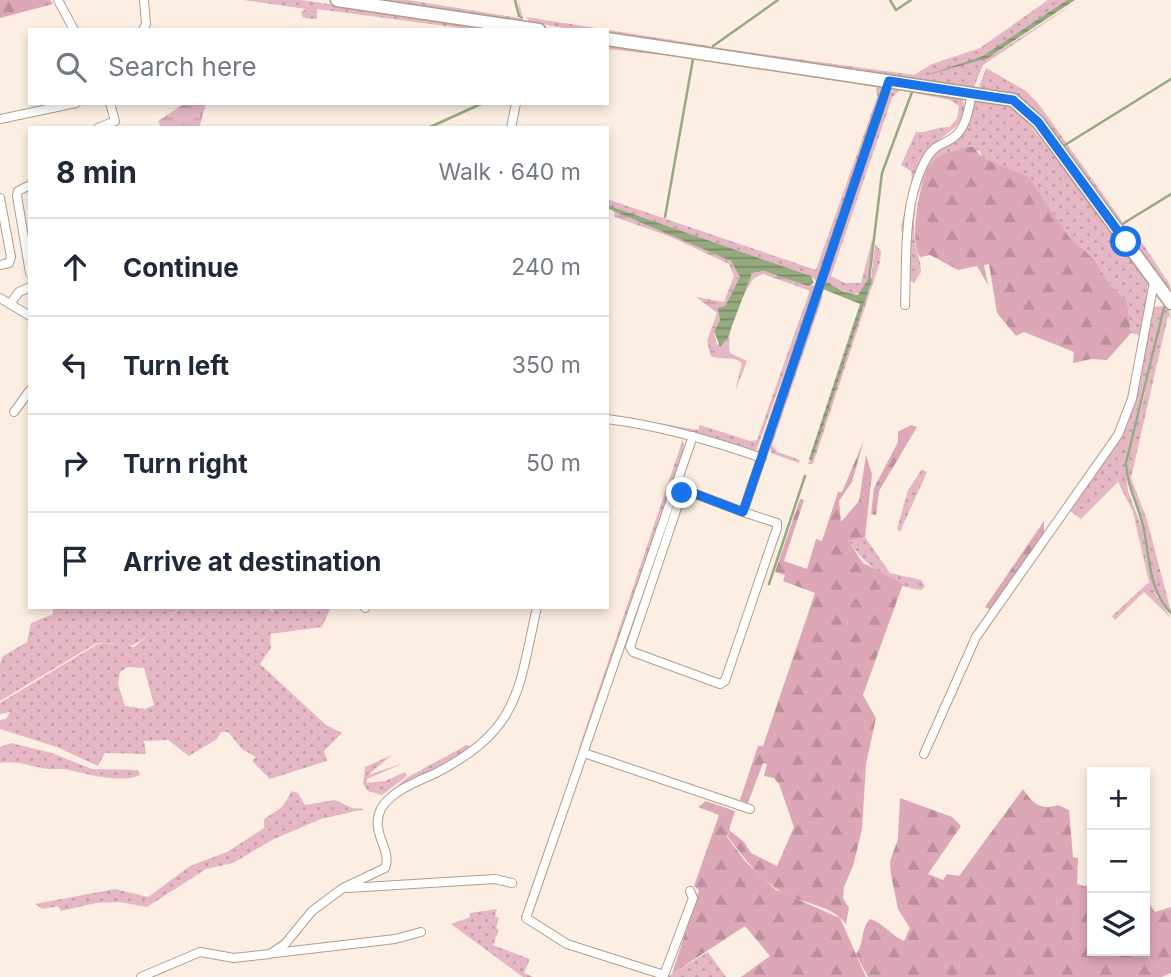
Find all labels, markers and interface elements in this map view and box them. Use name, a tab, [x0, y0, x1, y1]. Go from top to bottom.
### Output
search box	[28, 28, 609, 105]
icon: search	[52, 48, 90, 86]
text: Search here	[108, 51, 257, 82]
text: 8 min	[56, 154, 137, 190]
text: Walk · 640 m	[439, 158, 581, 186]
route start	[1110, 226, 1141, 257]
icon: ahead	[56, 248, 94, 286]
text: Continue	[123, 252, 239, 283]
text: 240 m	[511, 253, 581, 281]
icon: left	[56, 346, 94, 384]
text: Turn left	[123, 350, 229, 381]
text: 350 m	[512, 351, 581, 379]
icon: right	[56, 444, 94, 482]
text: Turn right	[123, 448, 248, 479]
text: 50 m	[526, 449, 581, 477]
route end	[666, 477, 697, 508]
icon: arrive	[56, 542, 94, 580]
text: Arrive at destination	[123, 546, 382, 577]
map controls	[1087, 767, 1150, 956]
button: +	[1087, 767, 1150, 830]
button: −	[1087, 830, 1150, 893]
button: layers	[1087, 893, 1150, 956]

